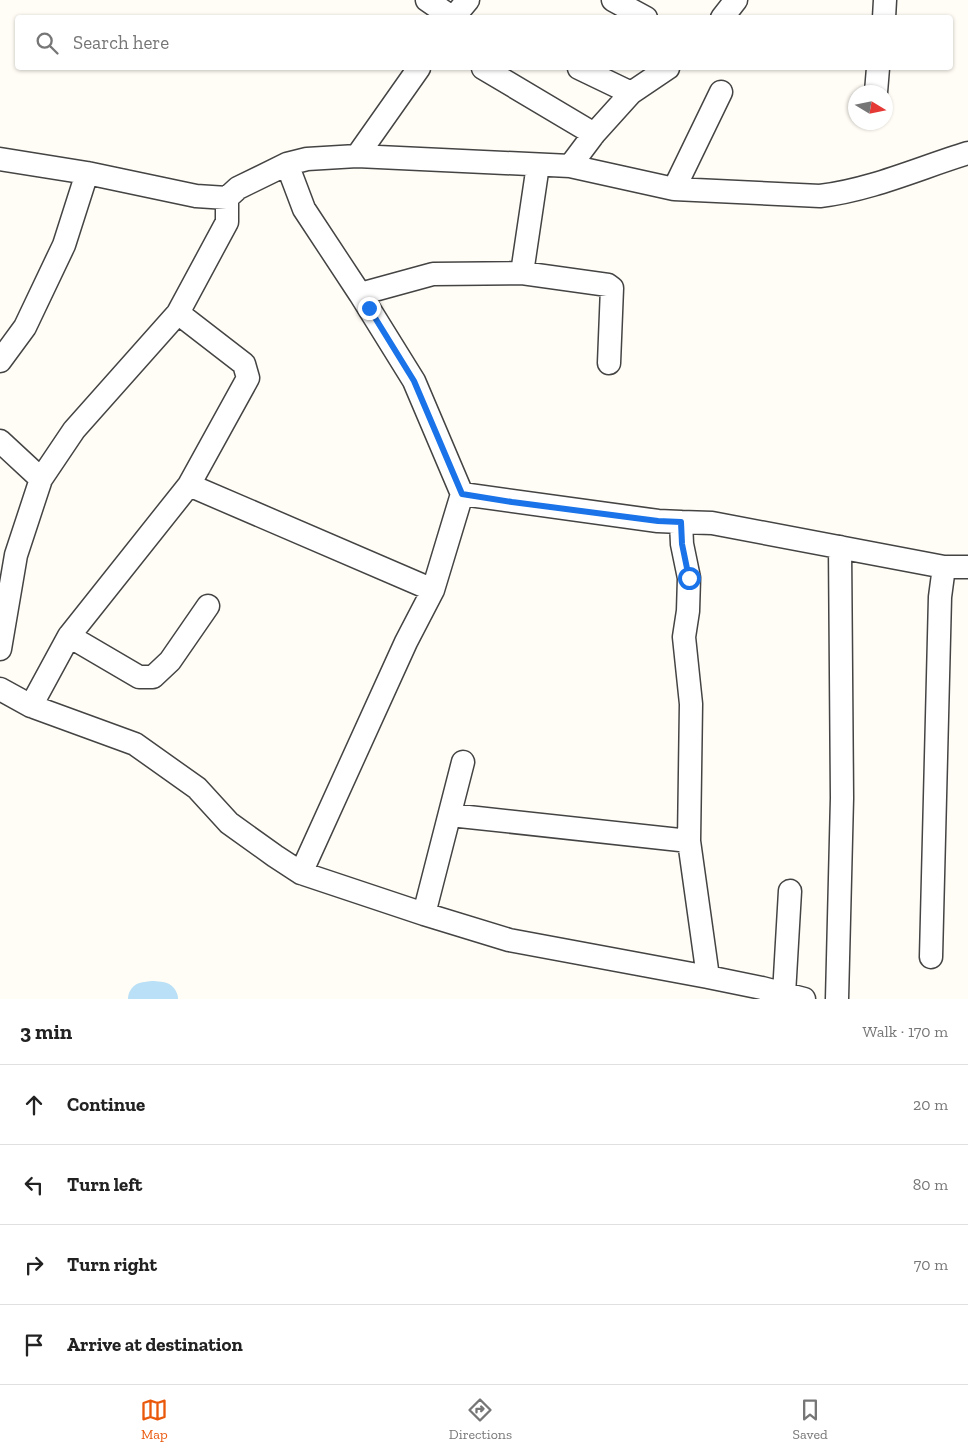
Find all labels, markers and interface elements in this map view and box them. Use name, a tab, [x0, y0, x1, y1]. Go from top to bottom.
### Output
search box	[15, 15, 953, 70]
icon: search	[33, 29, 61, 57]
text: Search here	[73, 31, 169, 54]
north arrow	[848, 85, 893, 130]
route end	[358, 297, 381, 320]
route start	[678, 567, 701, 590]
text: 3 min	[20, 1019, 72, 1044]
text: Walk · 170 m	[863, 1022, 948, 1041]
icon: ahead	[20, 1091, 48, 1119]
text: Continue	[67, 1093, 145, 1116]
text: 20 m	[913, 1095, 948, 1114]
icon: left	[20, 1171, 48, 1199]
text: Turn left	[67, 1173, 142, 1196]
text: 80 m	[913, 1175, 948, 1194]
icon: right	[20, 1251, 48, 1279]
text: Turn right	[67, 1253, 157, 1276]
text: 70 m	[914, 1255, 948, 1274]
icon: arrive	[20, 1331, 48, 1359]
text: Arrive at destination	[67, 1333, 243, 1356]
tab: Map	[140, 1396, 168, 1443]
tab: Directions	[449, 1396, 512, 1443]
tab: Saved	[793, 1396, 828, 1443]

